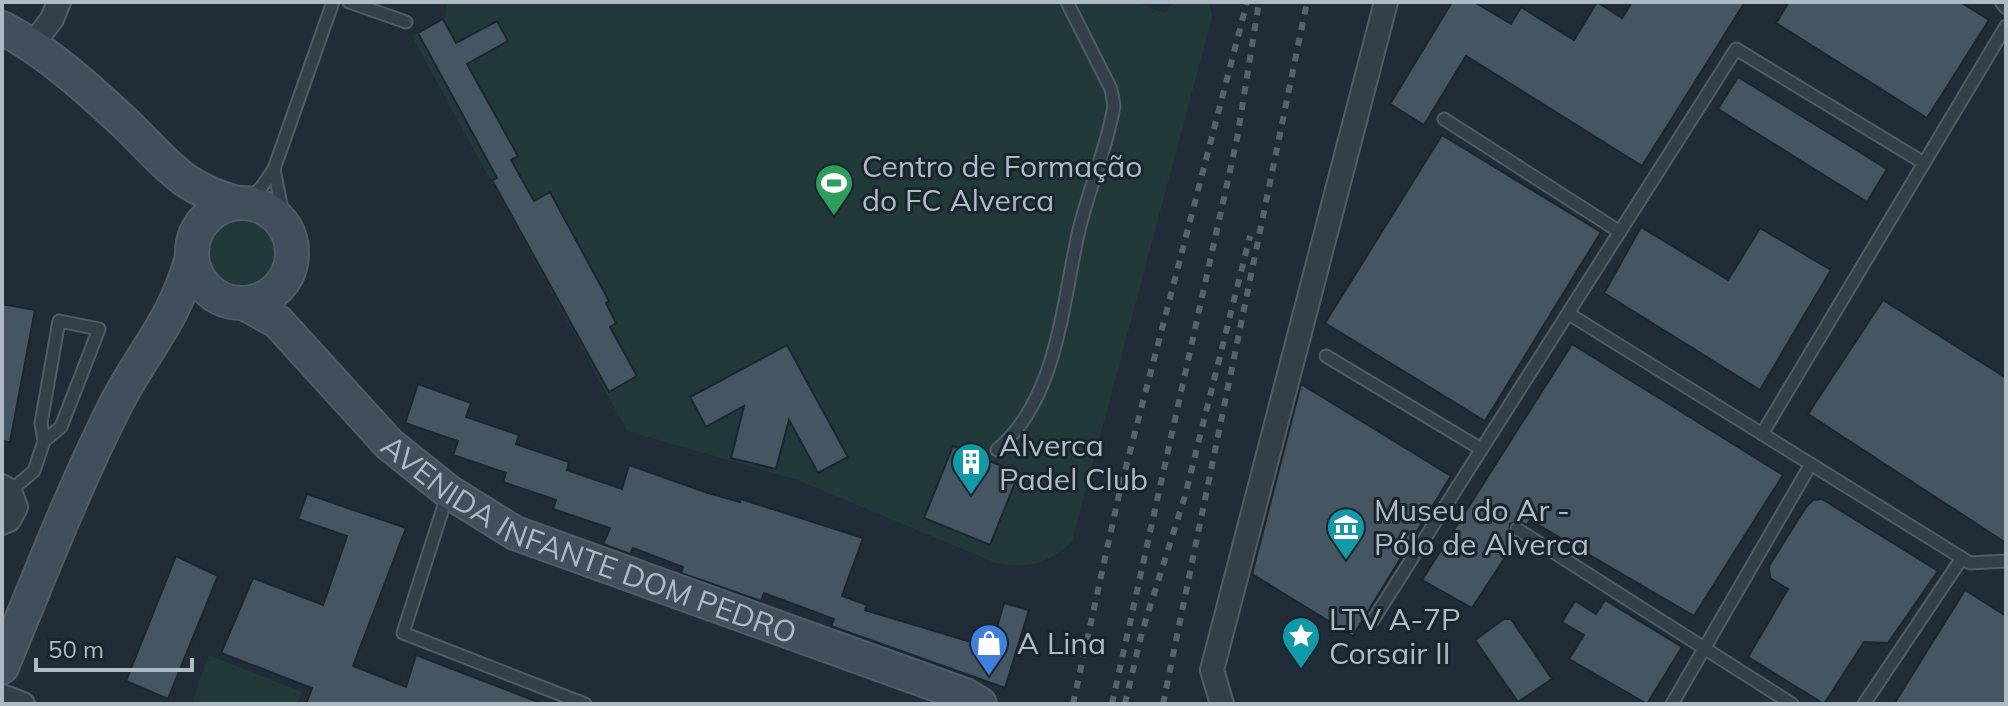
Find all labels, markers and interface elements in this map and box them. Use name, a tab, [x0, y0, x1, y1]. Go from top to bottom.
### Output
place label: Centro de Formação do FC Alverca	[862, 147, 1142, 219]
sports icon: Centro de Formação do FC Alverca	[813, 162, 855, 217]
street label: AVENIDA INFANTE DOM PEDRO	[374, 426, 802, 652]
place label: Alverca Padel Club	[999, 426, 1148, 498]
building icon: Alverca Padel Club	[950, 441, 992, 496]
place label: Museu do Ar - Pólo de Alverca	[1374, 491, 1589, 563]
museum icon: Museu do Ar - Pólo de Alverca	[1325, 506, 1367, 561]
place label: LTV A-7P Corsair II	[1329, 600, 1461, 672]
place icon: LTV A-7P Corsair II	[1280, 615, 1322, 670]
scale bar	[36, 622, 192, 672]
shop icon: A Lina	[968, 622, 1010, 677]
place label: A Lina	[1017, 624, 1106, 662]
text: 50 m	[48, 634, 104, 664]

